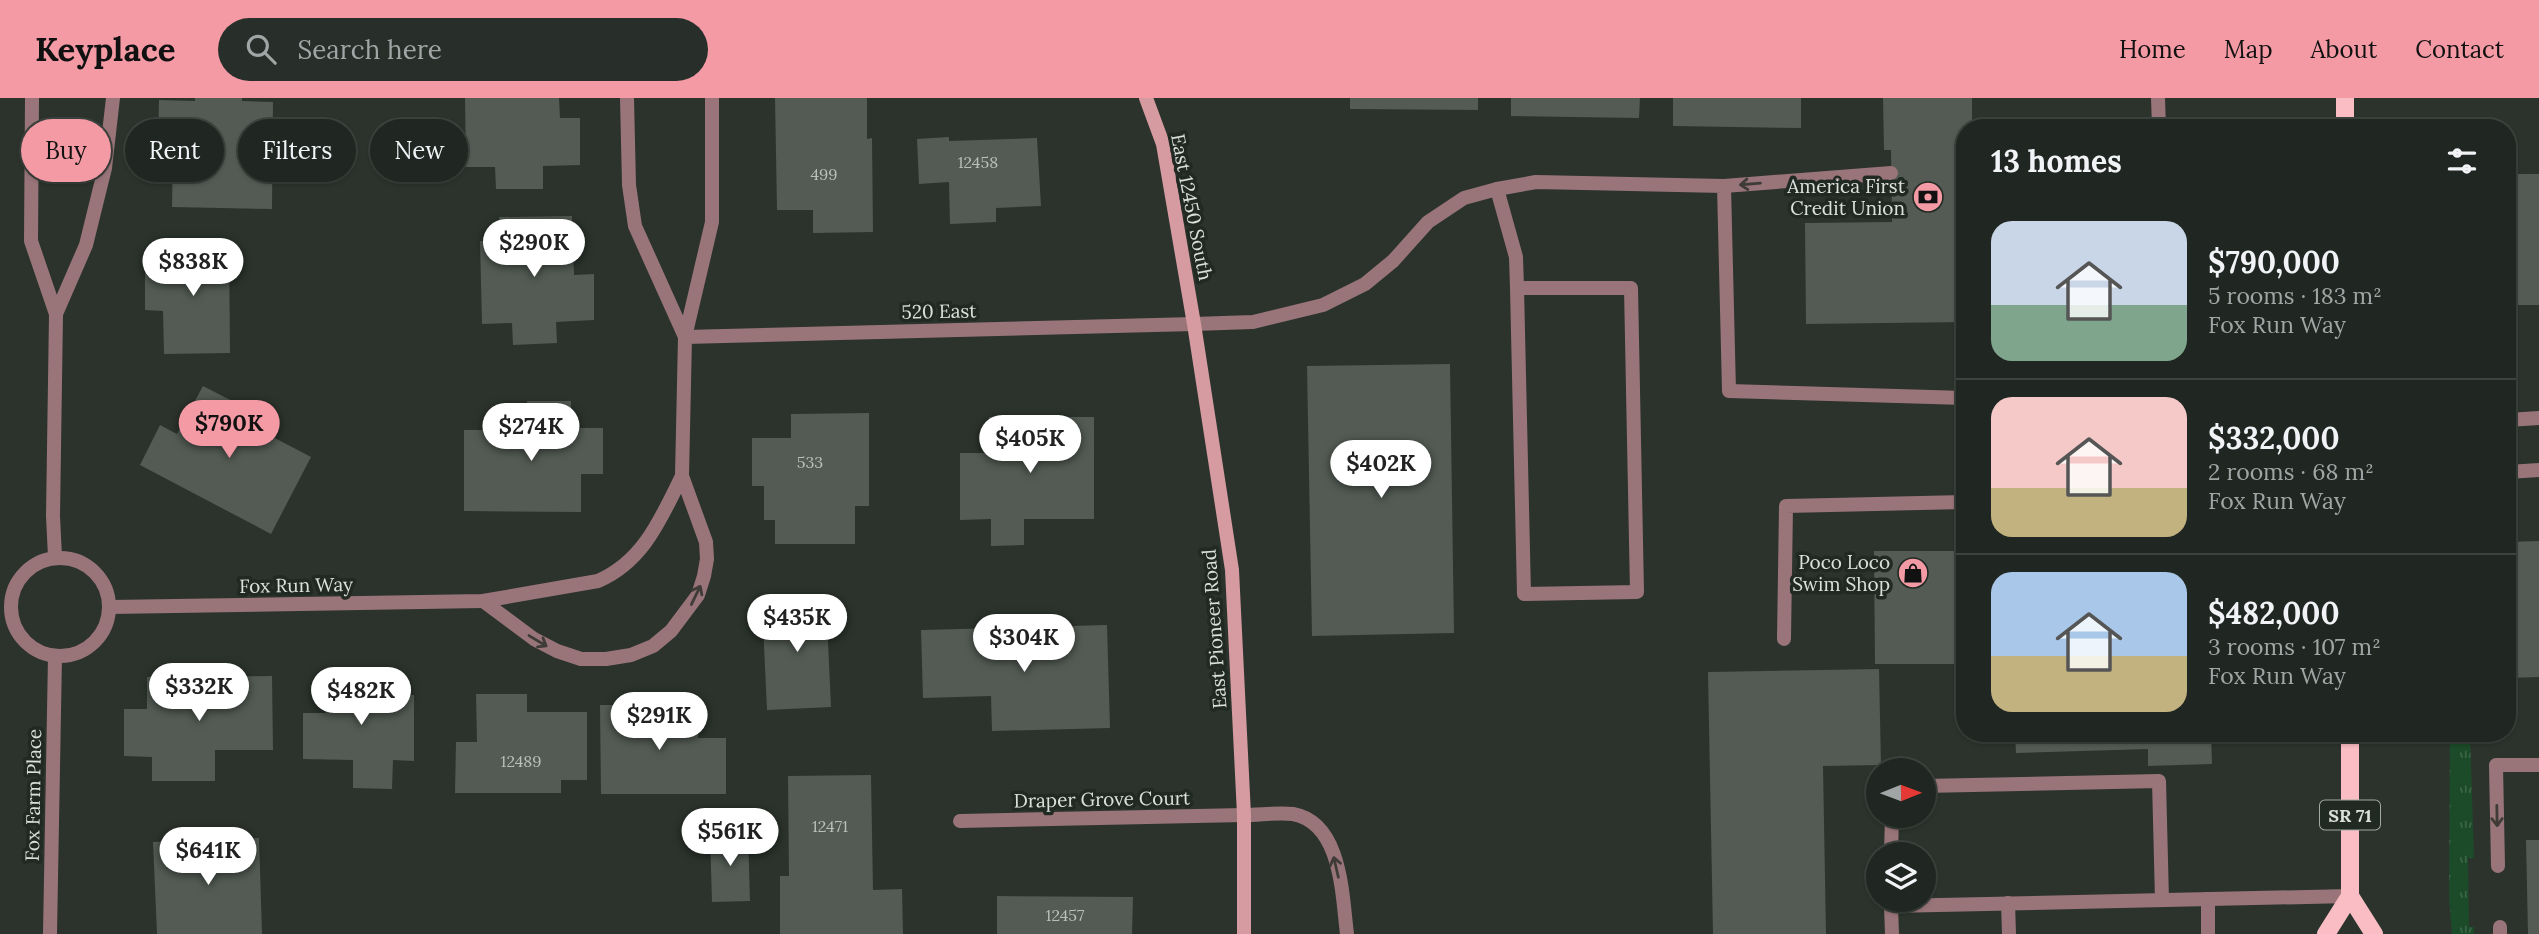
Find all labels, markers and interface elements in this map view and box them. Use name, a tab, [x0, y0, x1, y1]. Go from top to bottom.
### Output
search box	[218, 18, 708, 81]
text: Keyplace	[35, 28, 176, 70]
icon: search	[242, 30, 280, 68]
text: Search here	[298, 33, 442, 66]
text: Home	[2119, 34, 2186, 65]
text: Map	[2224, 34, 2273, 65]
text: About	[2311, 34, 2377, 65]
text: Contact	[2415, 34, 2504, 65]
chip: Buy	[21, 119, 111, 182]
chip: Rent	[125, 119, 224, 182]
chip: Filters	[238, 119, 356, 182]
chip: New	[370, 119, 468, 182]
street label: East 12450 South	[1166, 132, 1218, 282]
text: 13 homes	[1991, 142, 2122, 180]
icon: filters	[2443, 142, 2481, 180]
house number: 12458	[958, 152, 998, 172]
house number: 499	[810, 164, 838, 184]
place label: America First Credit Union	[1786, 174, 1906, 220]
one-way arrow	[1739, 178, 1762, 191]
bank icon: America First Credit Union	[1911, 180, 1945, 214]
pin: $290K	[485, 220, 583, 279]
text: $290K	[499, 227, 569, 256]
pin: $838K	[144, 238, 242, 298]
text: $790,000	[2208, 243, 2340, 281]
text: $838K	[158, 246, 228, 275]
icon: home	[2047, 249, 2131, 333]
text: 5 rooms · 183 m²	[2208, 281, 2382, 310]
street label: 520 East	[901, 298, 977, 324]
text: Fox Run Way	[2208, 310, 2346, 339]
pin: $790K	[180, 400, 278, 460]
pin: $274K	[482, 404, 580, 463]
text: $790K	[195, 408, 263, 437]
text: $274K	[498, 411, 564, 440]
pin: $405K	[981, 416, 1079, 475]
text: $332,000	[2208, 419, 2340, 457]
text: $405K	[995, 423, 1065, 452]
icon: home	[2047, 425, 2131, 509]
pin: $402K	[1332, 440, 1430, 500]
text: $402K	[1346, 448, 1416, 477]
house number: 533	[797, 452, 823, 472]
text: 2 rooms · 68 m²	[2208, 457, 2374, 486]
text: Fox Run Way	[2208, 486, 2346, 515]
street label: East Pioneer Road	[1196, 548, 1232, 710]
place label: Poco Loco Swim Shop	[1792, 550, 1890, 596]
shop icon: Poco Loco Swim Shop	[1896, 556, 1930, 590]
street label: Fox Run Way	[239, 572, 353, 598]
one-way arrow	[690, 585, 704, 606]
pin: $435K	[748, 594, 846, 654]
text: $482,000	[2208, 594, 2340, 632]
icon: home	[2047, 600, 2131, 684]
text: $435K	[763, 602, 831, 631]
pin: $304K	[975, 614, 1073, 674]
text: $304K	[989, 622, 1059, 651]
text: 3 rooms · 107 m²	[2208, 632, 2381, 661]
one-way arrow	[528, 634, 548, 648]
text: Fox Run Way	[2208, 661, 2346, 690]
pin: $332K	[150, 664, 248, 723]
pin: $482K	[312, 668, 410, 727]
text: $332K	[165, 671, 233, 700]
text: $482K	[327, 675, 395, 704]
pin: $291K	[610, 692, 708, 752]
text: $291K	[627, 700, 691, 729]
street label: Fox Farm Place	[20, 729, 46, 861]
house number: 12489	[501, 751, 541, 771]
north arrow	[1866, 758, 1936, 828]
map controls	[1866, 758, 1936, 912]
street label: Draper Grove Court	[1013, 785, 1191, 813]
road number: SR 71	[2320, 800, 2380, 830]
one-way arrow	[2490, 804, 2504, 827]
pin: $561K	[681, 808, 779, 868]
text: $561K	[698, 816, 762, 845]
house number: 12471	[812, 816, 848, 836]
pin: $641K	[159, 828, 257, 887]
text: $641K	[175, 835, 241, 864]
button: layers	[1866, 842, 1936, 912]
one-way arrow	[1329, 856, 1343, 879]
house number: 12457	[1046, 905, 1085, 925]

